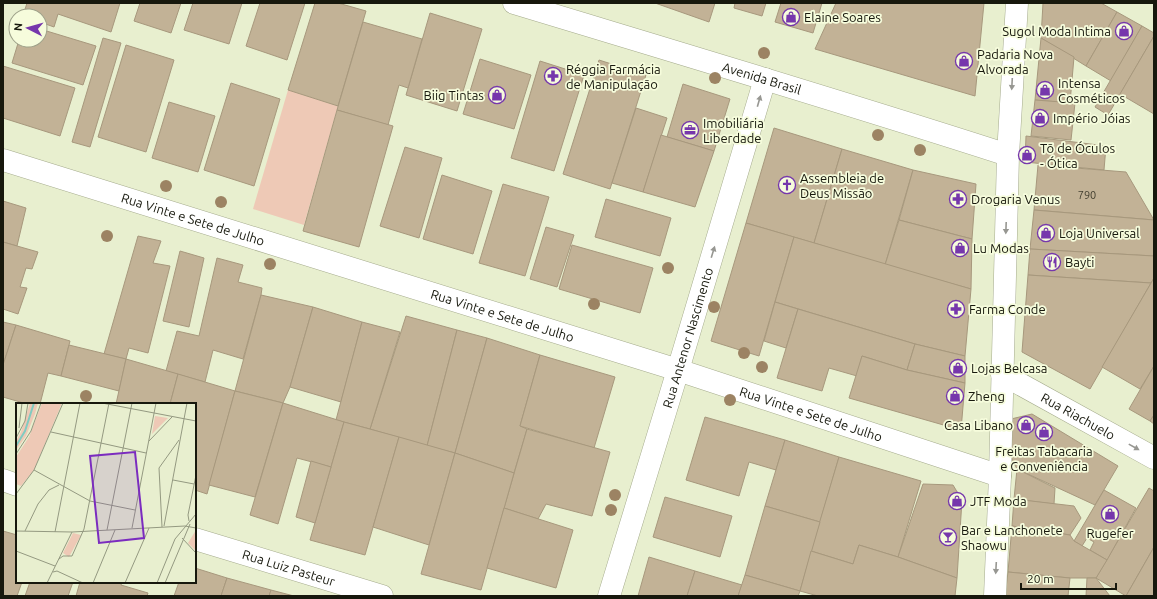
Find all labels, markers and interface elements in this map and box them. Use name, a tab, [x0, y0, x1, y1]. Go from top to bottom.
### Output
shop icon: Elaine Soares	[781, 7, 801, 27]
north arrow	[8, 8, 48, 48]
place label: Elaine Soares	[804, 10, 881, 24]
shop icon: Sugol Moda Intima	[1114, 21, 1134, 41]
text: N	[12, 22, 24, 32]
place label: Sugol Moda Intima	[1002, 24, 1111, 38]
place label: Padaria Nova Alvorada	[977, 47, 1053, 76]
shop icon: Padaria Nova Alvorada	[954, 51, 974, 71]
street label: Avenida Brasil	[721, 59, 804, 97]
place label: Réggia Farmácia de Manipulação	[566, 62, 661, 91]
pharmacy icon: Réggia Farmácia de Manipulação	[543, 66, 563, 86]
place label: Intensa Cosméticos	[1058, 76, 1125, 105]
one-way arrow	[1009, 78, 1015, 91]
shop icon: Intensa Cosméticos	[1035, 80, 1055, 100]
shop icon: Biig Tintas	[487, 85, 507, 105]
place label: Biig Tintas	[423, 88, 484, 102]
one-way arrow	[756, 95, 762, 107]
shop icon: Império Jóias	[1030, 108, 1050, 128]
place label: Império Jóias	[1053, 111, 1131, 125]
place label: Imobiliária Liberdade	[703, 116, 764, 145]
office icon: Imobiliária Liberdade	[680, 120, 700, 140]
place label: Tõ de Óculos - Ótica	[1040, 141, 1116, 170]
shop icon: Tõ de Óculos - Ótica	[1017, 145, 1037, 165]
place label: Assembleia de Deus Missão	[800, 171, 884, 200]
church icon: Assembleia de Deus Missão	[777, 175, 797, 195]
pharmacy icon: Drogaria Venus	[948, 189, 968, 209]
house number: 790	[1078, 189, 1096, 201]
street label: Rua Vinte e Sete de Julho	[120, 190, 266, 248]
place label: Drogaria Venus	[971, 192, 1060, 206]
one-way arrow	[1003, 222, 1009, 235]
shop icon: Loja Universal	[1036, 223, 1056, 243]
place label: Loja Universal	[1059, 226, 1140, 240]
shop icon: Lu Modas	[950, 238, 970, 258]
place label: Lu Modas	[973, 241, 1029, 255]
one-way arrow	[711, 246, 717, 258]
restaurant icon: Bayti	[1042, 252, 1062, 272]
place label: Bayti	[1065, 255, 1094, 269]
street label: Rua Antenor Nascimento	[660, 266, 715, 410]
street label: Rua Vinte e Sete de Julho	[429, 287, 576, 344]
pharmacy icon: Farma Conde	[946, 299, 966, 319]
place label: Farma Conde	[969, 302, 1046, 316]
shop icon: Lojas Belcasa	[948, 358, 968, 378]
place label: Lojas Belcasa	[971, 361, 1048, 375]
street label: Rua Vinte e Sete de Julho	[738, 384, 884, 444]
shop icon: Zheng	[945, 386, 965, 406]
place label: Zheng	[968, 389, 1005, 403]
street label: Rua Riachuelo	[1039, 390, 1118, 442]
inset map	[16, 403, 196, 583]
shop icon: Casa Libano	[1016, 415, 1036, 435]
place label: Casa Libano	[944, 418, 1013, 432]
shop icon: Freitas Tabacaria e Conveniência	[1034, 422, 1054, 442]
place label: Freitas Tabacaria e Conveniência	[995, 444, 1093, 473]
one-way arrow	[1128, 444, 1139, 450]
shop icon: JTF Moda	[947, 491, 967, 511]
place label: JTF Moda	[970, 494, 1027, 508]
shop icon: Rugefer	[1100, 504, 1120, 524]
place label: Bar e Lanchonete Shaowu	[961, 523, 1063, 552]
place label: Rugefer	[1086, 526, 1134, 540]
bar icon: Bar e Lanchonete Shaowu	[938, 527, 958, 547]
street label: Rua Luiz Pasteur	[241, 547, 337, 588]
one-way arrow	[992, 562, 999, 574]
scale bar	[1021, 565, 1116, 591]
text: 20 m	[1027, 572, 1054, 585]

